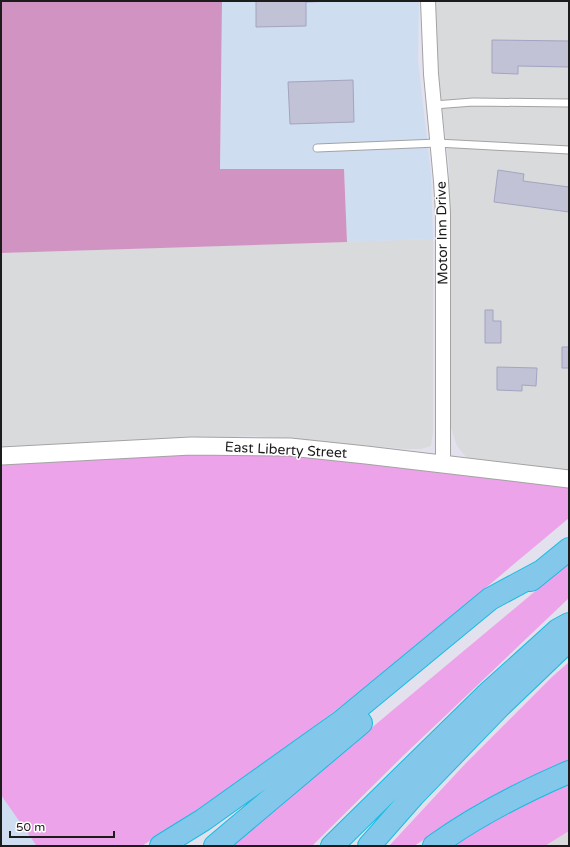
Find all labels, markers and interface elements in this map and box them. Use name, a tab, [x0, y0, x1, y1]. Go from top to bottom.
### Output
street label: Motor Inn Drive	[433, 181, 451, 285]
street label: East Liberty Street	[224, 438, 348, 462]
scale bar	[10, 813, 114, 839]
text: 50 m	[16, 820, 45, 834]

